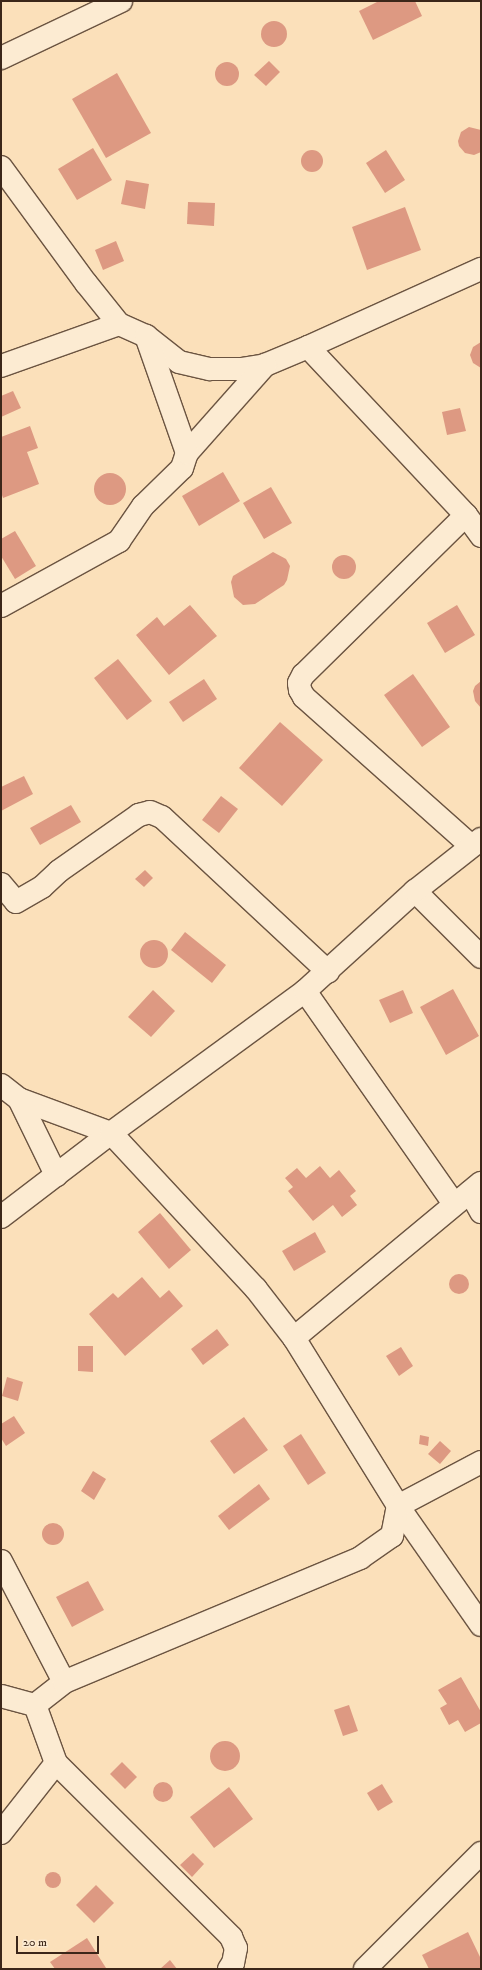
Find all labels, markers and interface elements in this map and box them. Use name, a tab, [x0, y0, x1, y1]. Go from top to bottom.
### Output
scale bar	[18, 1928, 101, 1954]
text: 20 m	[23, 1935, 47, 1950]

